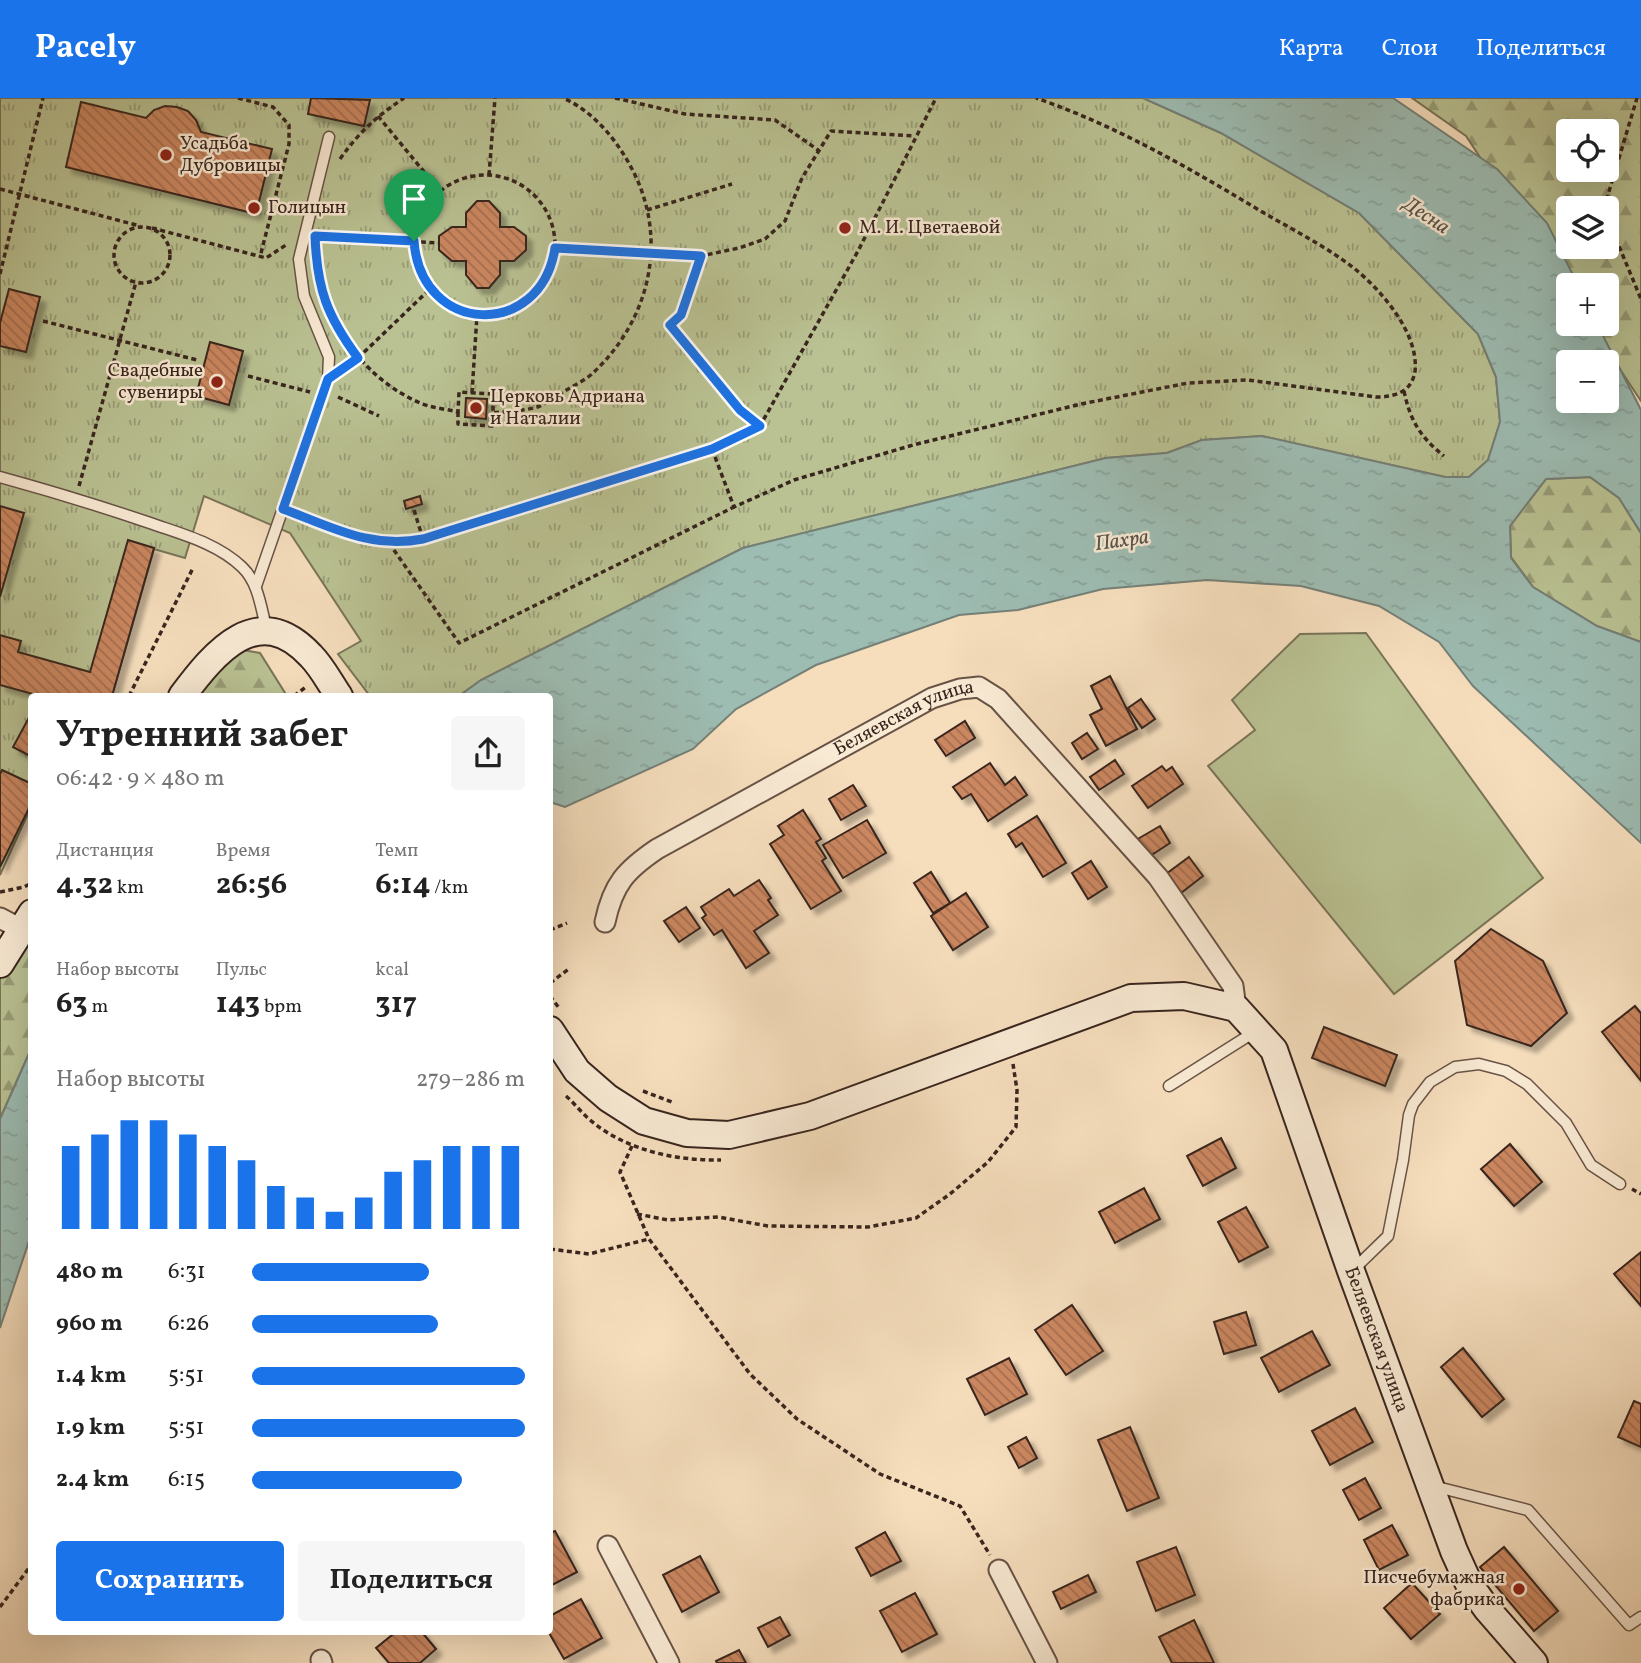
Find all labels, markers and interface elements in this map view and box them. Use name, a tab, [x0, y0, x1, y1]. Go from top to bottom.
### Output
text: Pacely	[35, 26, 136, 72]
text: Карта	[1279, 32, 1344, 66]
text: Слои	[1382, 32, 1438, 66]
text: Поделиться	[1476, 32, 1606, 66]
map controls	[1556, 119, 1619, 413]
button: locate	[1556, 119, 1619, 182]
place label: Усадьба Дубровицы	[180, 131, 281, 179]
marker: Усадьба Дубровицы	[158, 147, 174, 163]
pin	[384, 169, 444, 241]
icon: arrive	[395, 180, 433, 218]
water label: Десна	[1395, 189, 1455, 242]
place label: Голицын	[268, 195, 346, 221]
button: layers	[1556, 196, 1619, 259]
marker: Голицын	[246, 200, 262, 216]
place label: М. И. Цветаевой	[859, 215, 1000, 241]
marker: М. И. Цветаевой	[837, 220, 853, 236]
button: +	[1556, 273, 1619, 336]
button: −	[1556, 350, 1619, 413]
place label: Свадебные сувениры	[108, 358, 203, 406]
marker: Свадебные сувениры	[209, 374, 225, 390]
place label: Церковь Адриана и Наталии	[490, 384, 645, 432]
marker: Церковь Адриана и Наталии	[468, 400, 484, 416]
water label: Пахра	[1093, 523, 1151, 559]
street label: Беляевская улица	[829, 675, 975, 763]
text: Утренний забег	[56, 710, 348, 763]
button: share	[451, 716, 525, 790]
text: 06:42 · 9 × 480 m	[56, 763, 225, 795]
text: Дистанция	[56, 838, 154, 864]
text: Время	[216, 838, 270, 864]
text: Темп	[375, 838, 418, 864]
text: 4.32	[56, 864, 113, 906]
text: 26:56	[216, 864, 287, 906]
text: 6:14	[375, 864, 431, 906]
text: km	[113, 875, 144, 901]
text: /km	[431, 875, 468, 901]
text: Набор высоты	[56, 957, 179, 983]
text: Пульс	[216, 957, 267, 983]
text: kcal	[375, 957, 409, 983]
text: 63	[56, 983, 88, 1025]
text: 143	[216, 983, 260, 1025]
text: 317	[375, 983, 417, 1025]
text: m	[88, 994, 108, 1020]
text: bpm	[260, 994, 302, 1020]
text: Набор высоты	[56, 1064, 205, 1096]
text: 279–286 m	[416, 1064, 525, 1096]
text: 480 m	[56, 1256, 123, 1288]
text: 6:31	[168, 1256, 206, 1288]
street label: Беляевская улица	[1337, 1263, 1415, 1416]
text: 960 m	[56, 1308, 123, 1340]
text: 6:26	[168, 1308, 209, 1340]
text: 1.4 km	[56, 1360, 127, 1392]
text: 5:51	[168, 1360, 204, 1392]
text: 1.9 km	[56, 1412, 125, 1444]
text: 5:51	[168, 1412, 204, 1444]
text: 2.4 km	[56, 1464, 129, 1496]
text: 6:15	[168, 1464, 205, 1496]
button: Сохранить	[56, 1541, 284, 1621]
button: Поделиться	[298, 1541, 525, 1621]
place label: Писчебумажная фабрика	[1363, 1565, 1505, 1613]
marker: Писчебумажная фабрика	[1511, 1581, 1527, 1597]

